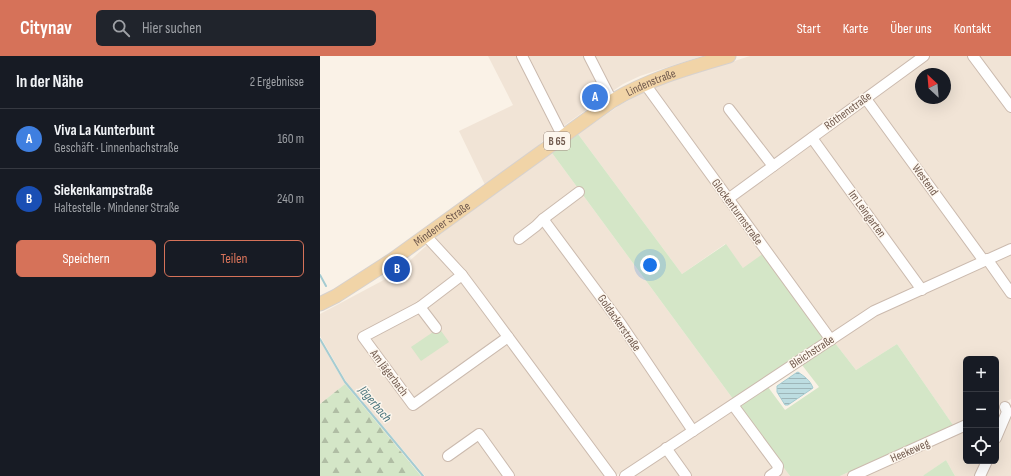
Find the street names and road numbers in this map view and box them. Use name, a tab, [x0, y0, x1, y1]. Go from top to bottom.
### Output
street label: Lindenstraße	[623, 65, 678, 100]
street label: Röthenstraße	[821, 89, 875, 133]
road number: B 65	[544, 132, 570, 150]
street label: Westend	[909, 161, 941, 199]
street label: Glockenturmstraße	[708, 176, 766, 248]
street label: Im Leingarten	[845, 187, 889, 241]
street label: Mindener Straße	[411, 198, 473, 249]
street label: Goldackerstraße	[594, 292, 644, 354]
street label: Bleichstraße	[787, 332, 837, 372]
street label: Am Jägerbach	[366, 346, 411, 399]
street label: Heekeweg	[888, 436, 932, 466]

